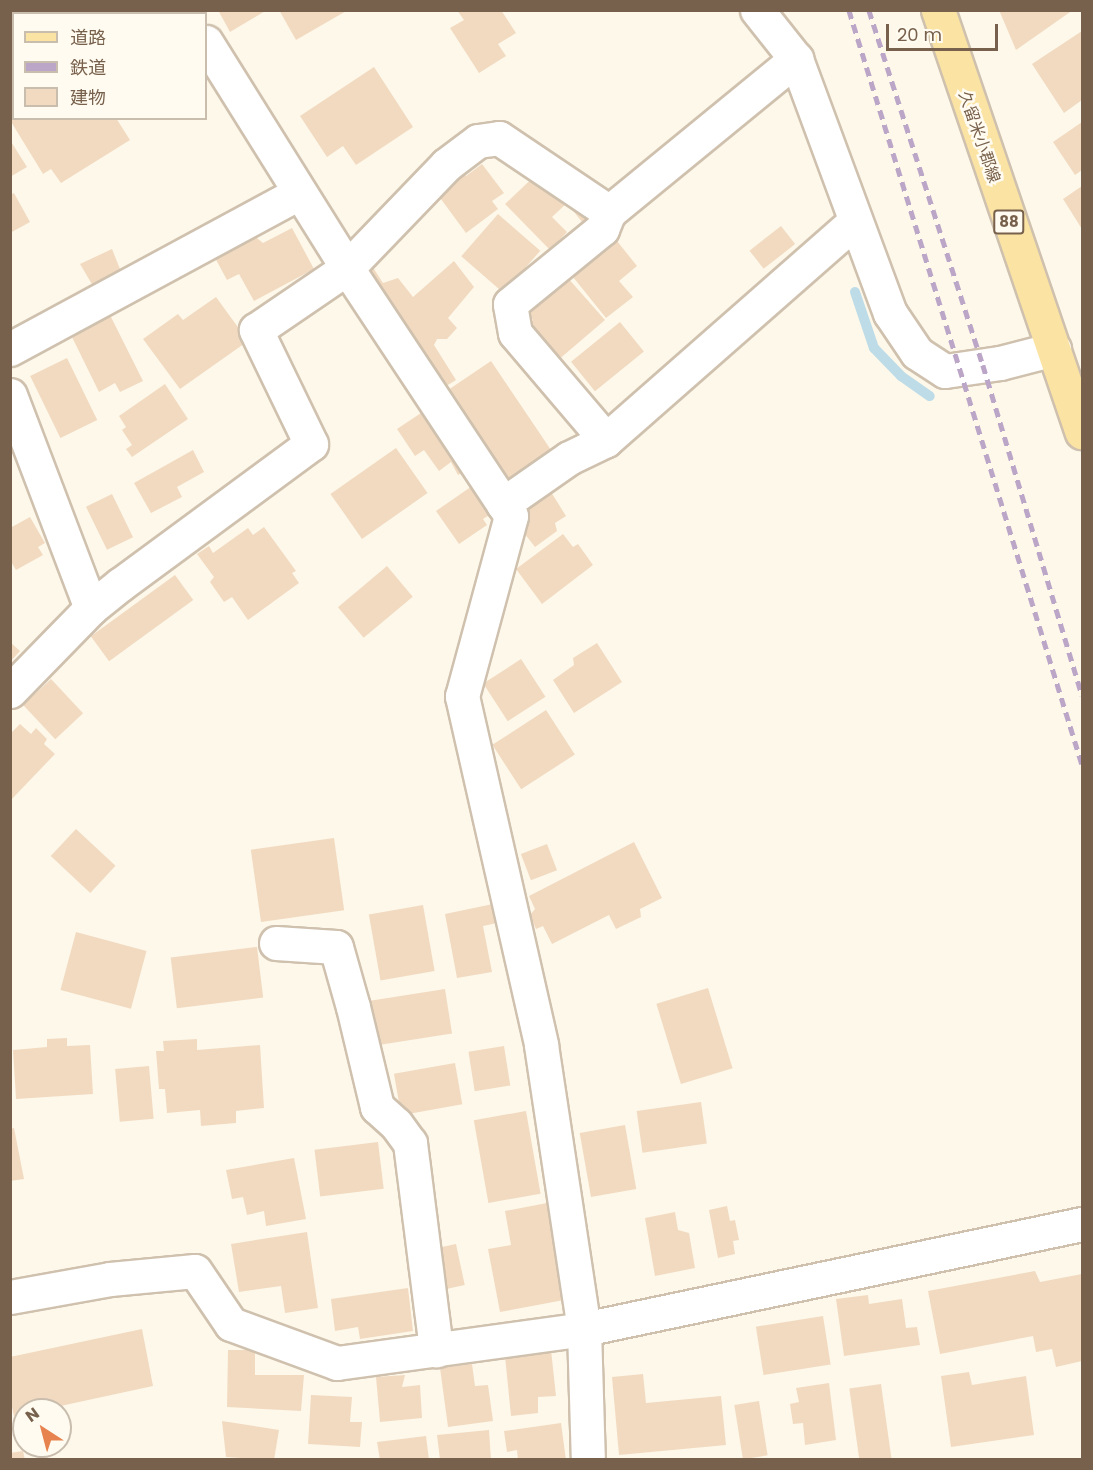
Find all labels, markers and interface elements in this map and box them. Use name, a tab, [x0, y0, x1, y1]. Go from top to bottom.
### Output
legend	[12, 12, 207, 120]
scale bar	[889, 12, 1002, 50]
text: 20 m	[897, 22, 942, 47]
text: 道路	[70, 25, 106, 50]
text: 鉄道	[70, 55, 106, 80]
text: 建物	[70, 85, 106, 110]
street label: 久留米小郡線	[954, 88, 1004, 186]
road number: 88	[992, 210, 1026, 234]
north arrow	[12, 1398, 72, 1458]
text: N	[21, 1402, 44, 1428]

